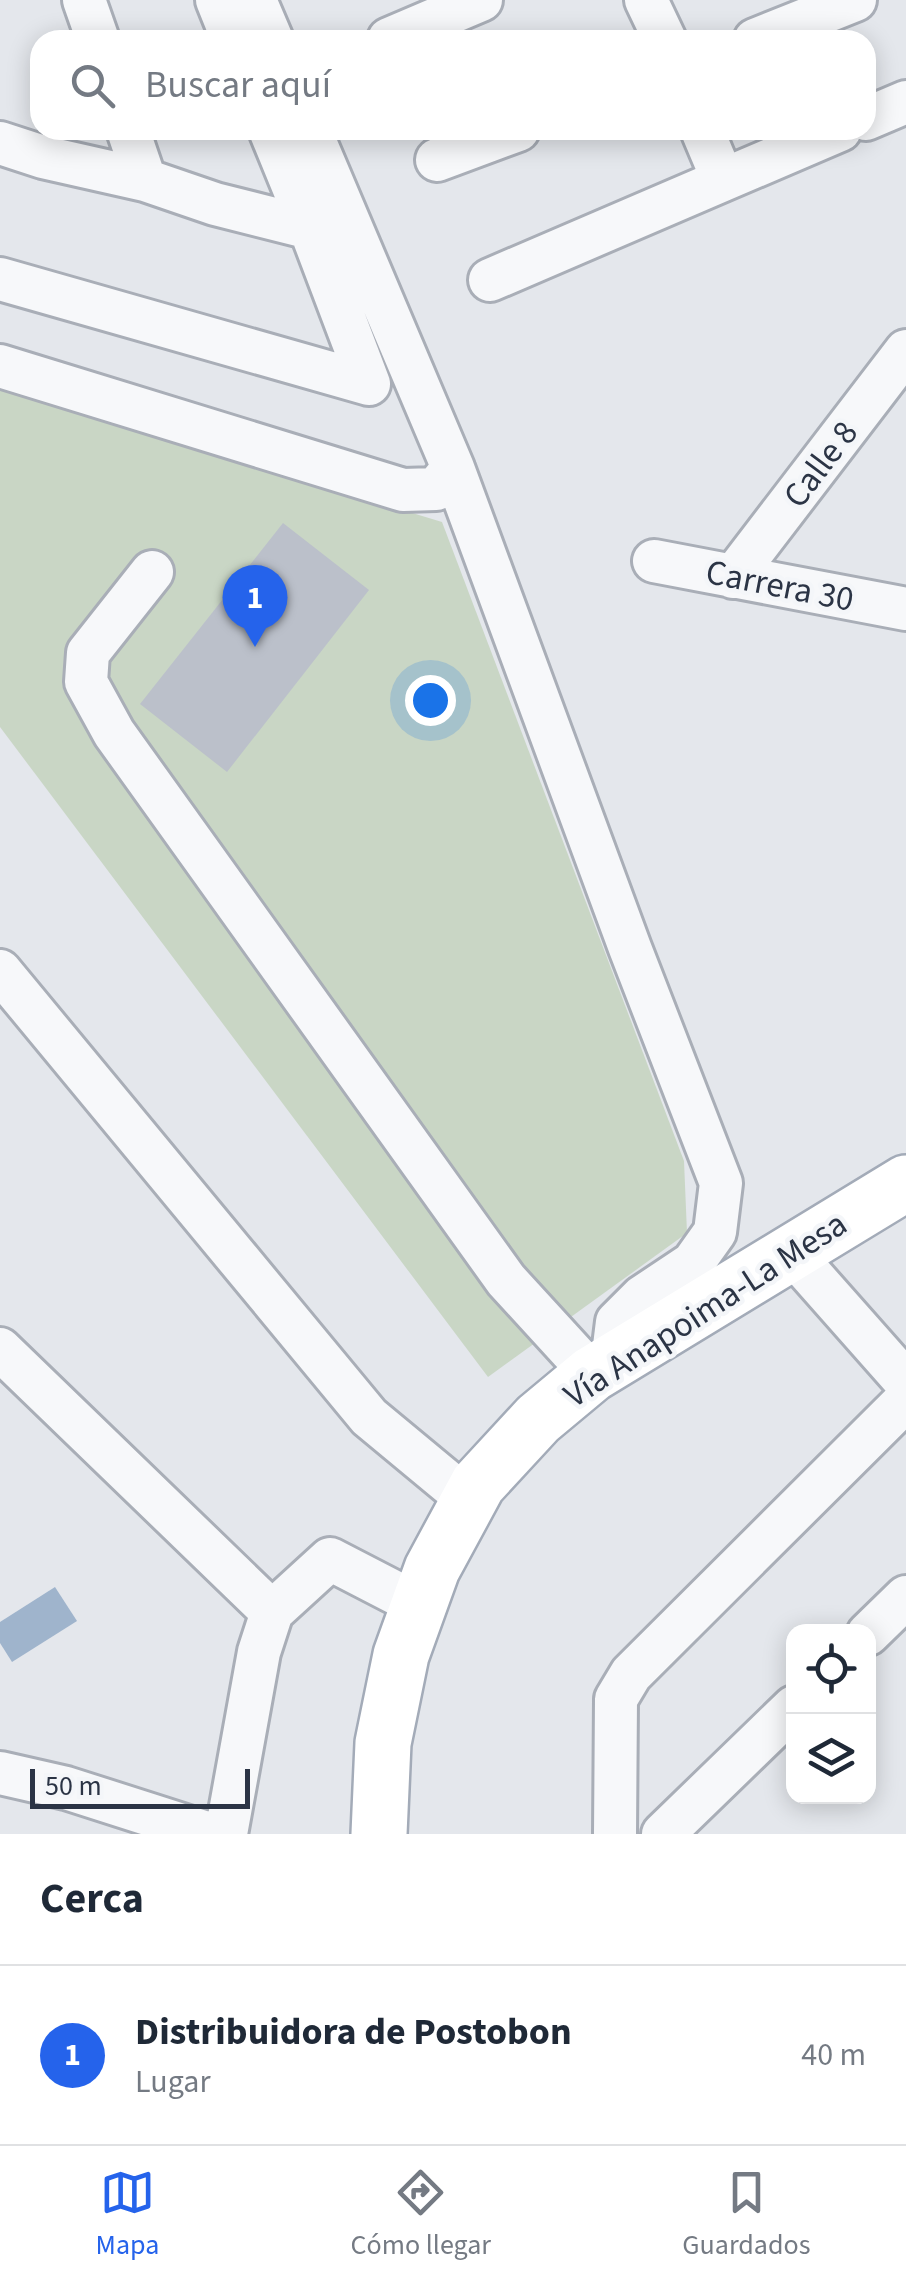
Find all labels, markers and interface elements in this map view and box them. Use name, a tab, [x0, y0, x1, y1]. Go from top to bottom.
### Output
search box	[30, 30, 876, 140]
icon: search	[65, 58, 120, 113]
text: Buscar aquí	[145, 58, 331, 112]
street label: Calle 8	[772, 411, 870, 518]
street label: Carrera 30	[702, 547, 858, 625]
pin: 1	[222, 564, 288, 647]
your location	[405, 675, 456, 726]
street label: Vía Anapoima-La Mesa	[554, 1199, 857, 1420]
map controls	[786, 1624, 876, 1804]
button: locate	[786, 1624, 876, 1714]
button: layers	[786, 1714, 876, 1804]
scale bar	[30, 1764, 250, 1808]
text: 50 m	[45, 1766, 102, 1806]
text: Cerca	[40, 1869, 144, 1929]
text: Distribuidora de Postobon	[135, 2005, 572, 2059]
text: 1	[64, 2032, 81, 2078]
text: 40 m	[801, 2032, 866, 2078]
text: Lugar	[135, 2059, 210, 2105]
tab: Mapa	[96, 2165, 159, 2265]
tab: Cómo llegar	[351, 2165, 491, 2265]
tab: Guardados	[682, 2165, 810, 2265]

